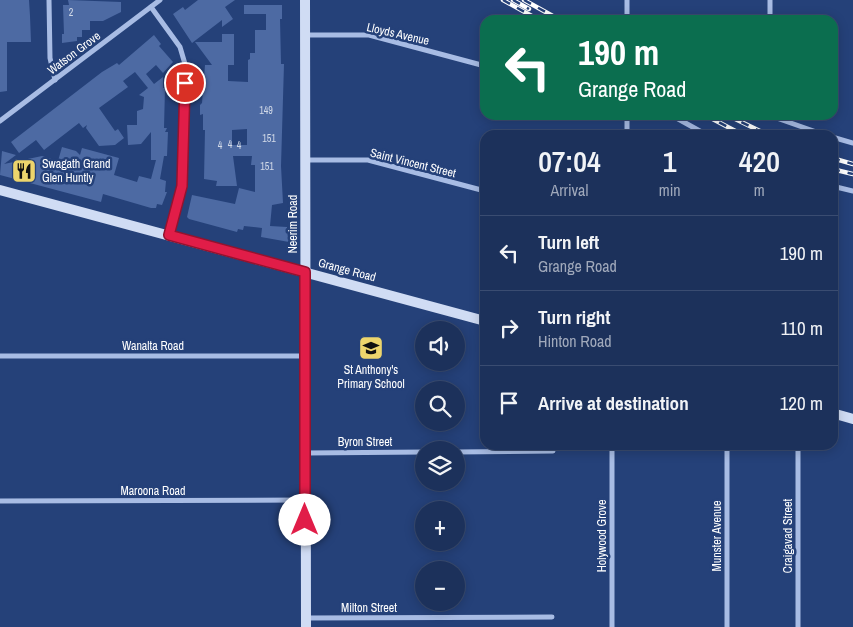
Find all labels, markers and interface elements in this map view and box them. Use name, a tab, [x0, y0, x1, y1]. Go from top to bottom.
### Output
house number: 2	[69, 6, 74, 19]
street label: Lloyds Avenue	[365, 19, 431, 49]
street label: Watson Grove	[44, 28, 104, 78]
text: 190 m	[578, 29, 659, 76]
icon: left	[495, 35, 560, 100]
pin	[164, 62, 206, 104]
icon: arrive	[171, 69, 199, 97]
text: Grange Road	[578, 74, 686, 104]
house number: 149	[259, 104, 273, 117]
house number: 151	[262, 132, 276, 145]
house number: 4	[228, 138, 233, 151]
house number: 4	[218, 139, 223, 152]
house number: 4	[237, 139, 242, 152]
text: 07:04	[538, 141, 601, 181]
text: 1	[663, 141, 677, 181]
text: 420	[739, 141, 780, 181]
street label: Saint Vincent Street	[368, 145, 458, 181]
place label: Swagath Grand Glen Huntly	[42, 156, 110, 186]
restaurant icon: Swagath Grand Glen Huntly	[11, 158, 37, 184]
house number: 151	[260, 160, 274, 173]
text: Arrival	[550, 179, 588, 201]
text: min	[659, 179, 681, 201]
text: m	[754, 179, 765, 201]
street label: Neerim Road	[285, 195, 301, 253]
text: Turn left	[538, 229, 599, 255]
icon: left	[495, 239, 523, 267]
text: 190 m	[780, 240, 823, 266]
street label: Grange Road	[316, 255, 378, 285]
text: Grange Road	[538, 255, 617, 277]
text: Turn right	[538, 304, 610, 330]
icon: right	[495, 314, 523, 342]
text: 110 m	[781, 315, 823, 341]
map controls	[415, 321, 465, 611]
button: sound	[415, 321, 465, 371]
text: Hinton Road	[538, 330, 612, 352]
school or university icon: St Anthony's Primary School	[358, 335, 384, 361]
street label: Wanalta Road	[122, 338, 184, 354]
place label: St Anthony's Primary School	[337, 362, 405, 392]
button: search	[415, 381, 465, 431]
icon: arrive	[495, 389, 523, 417]
text: Arrive at destination	[538, 390, 689, 416]
text: 120 m	[780, 390, 823, 416]
street label: Byron Street	[338, 434, 393, 450]
button: layers	[415, 441, 465, 491]
street label: Maroona Road	[120, 483, 186, 499]
position arrow	[278, 493, 330, 545]
street label: Craigavad Street	[780, 499, 796, 573]
street label: Holywood Grove	[594, 500, 610, 572]
button: +	[415, 501, 465, 551]
street label: Munster Avenue	[709, 501, 725, 571]
button: −	[415, 561, 465, 611]
street label: Milton Street	[341, 600, 397, 616]

